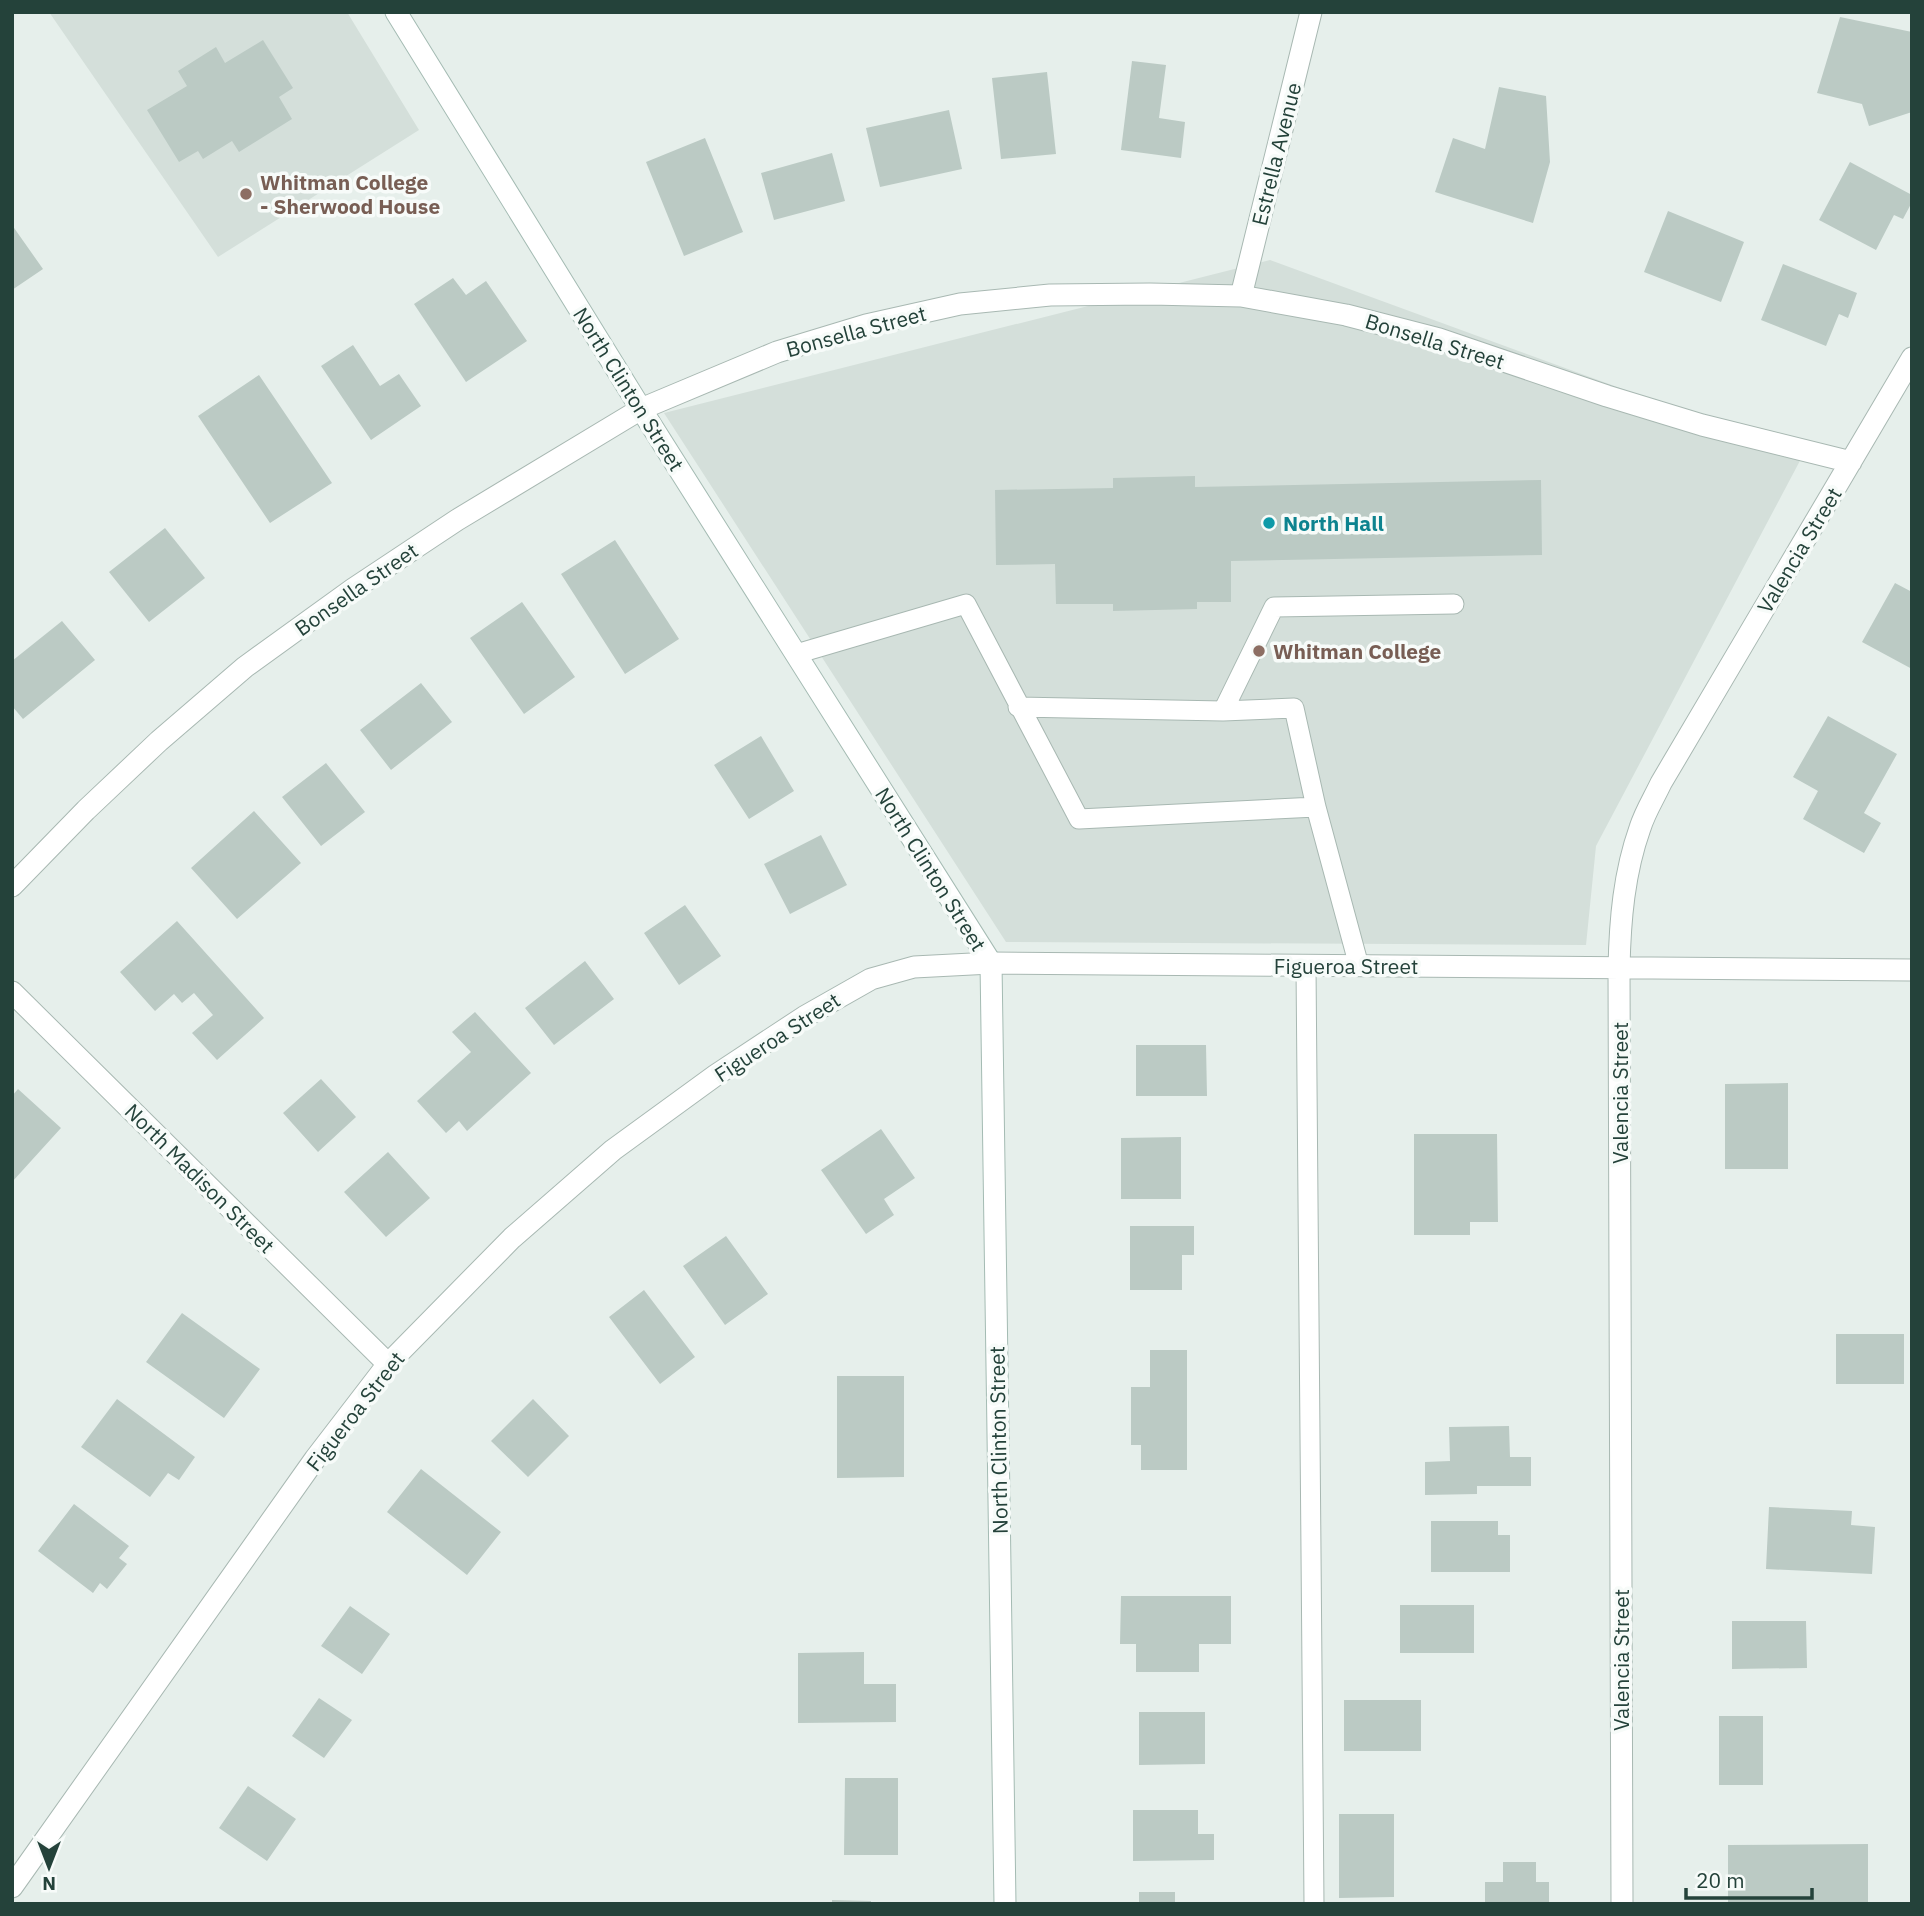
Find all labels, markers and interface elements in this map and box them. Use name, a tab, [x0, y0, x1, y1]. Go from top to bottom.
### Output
street label: Estrella Avenue	[1245, 80, 1307, 228]
place label: Whitman College - Sherwood House	[260, 168, 440, 220]
marker: Whitman College - Sherwood House	[238, 186, 254, 202]
street label: Bonsella Street	[783, 299, 929, 363]
street label: North Clinton Street	[567, 302, 691, 476]
street label: Bonsella Street	[1362, 307, 1508, 375]
street label: Valencia Street	[1750, 482, 1848, 618]
place label: North Hall	[1283, 509, 1384, 537]
marker: North Hall	[1261, 515, 1277, 531]
street label: Bonsella Street	[289, 536, 423, 642]
place label: Whitman College	[1273, 637, 1442, 665]
marker: Whitman College	[1251, 643, 1267, 659]
street label: North Clinton Street	[869, 782, 993, 956]
street label: Figueroa Street	[1274, 952, 1418, 980]
street label: Figueroa Street	[709, 986, 845, 1088]
street label: Valencia Street	[1606, 1022, 1634, 1164]
street label: North Madison Street	[119, 1097, 281, 1259]
street label: Figueroa Street	[299, 1345, 411, 1477]
street label: North Clinton Street	[982, 1346, 1014, 1534]
street label: Valencia Street	[1607, 1589, 1635, 1731]
north arrow	[14, 1832, 84, 1902]
scale bar	[1686, 1856, 1812, 1900]
text: 20 m	[1696, 1866, 1745, 1894]
text: N	[42, 1872, 56, 1896]

